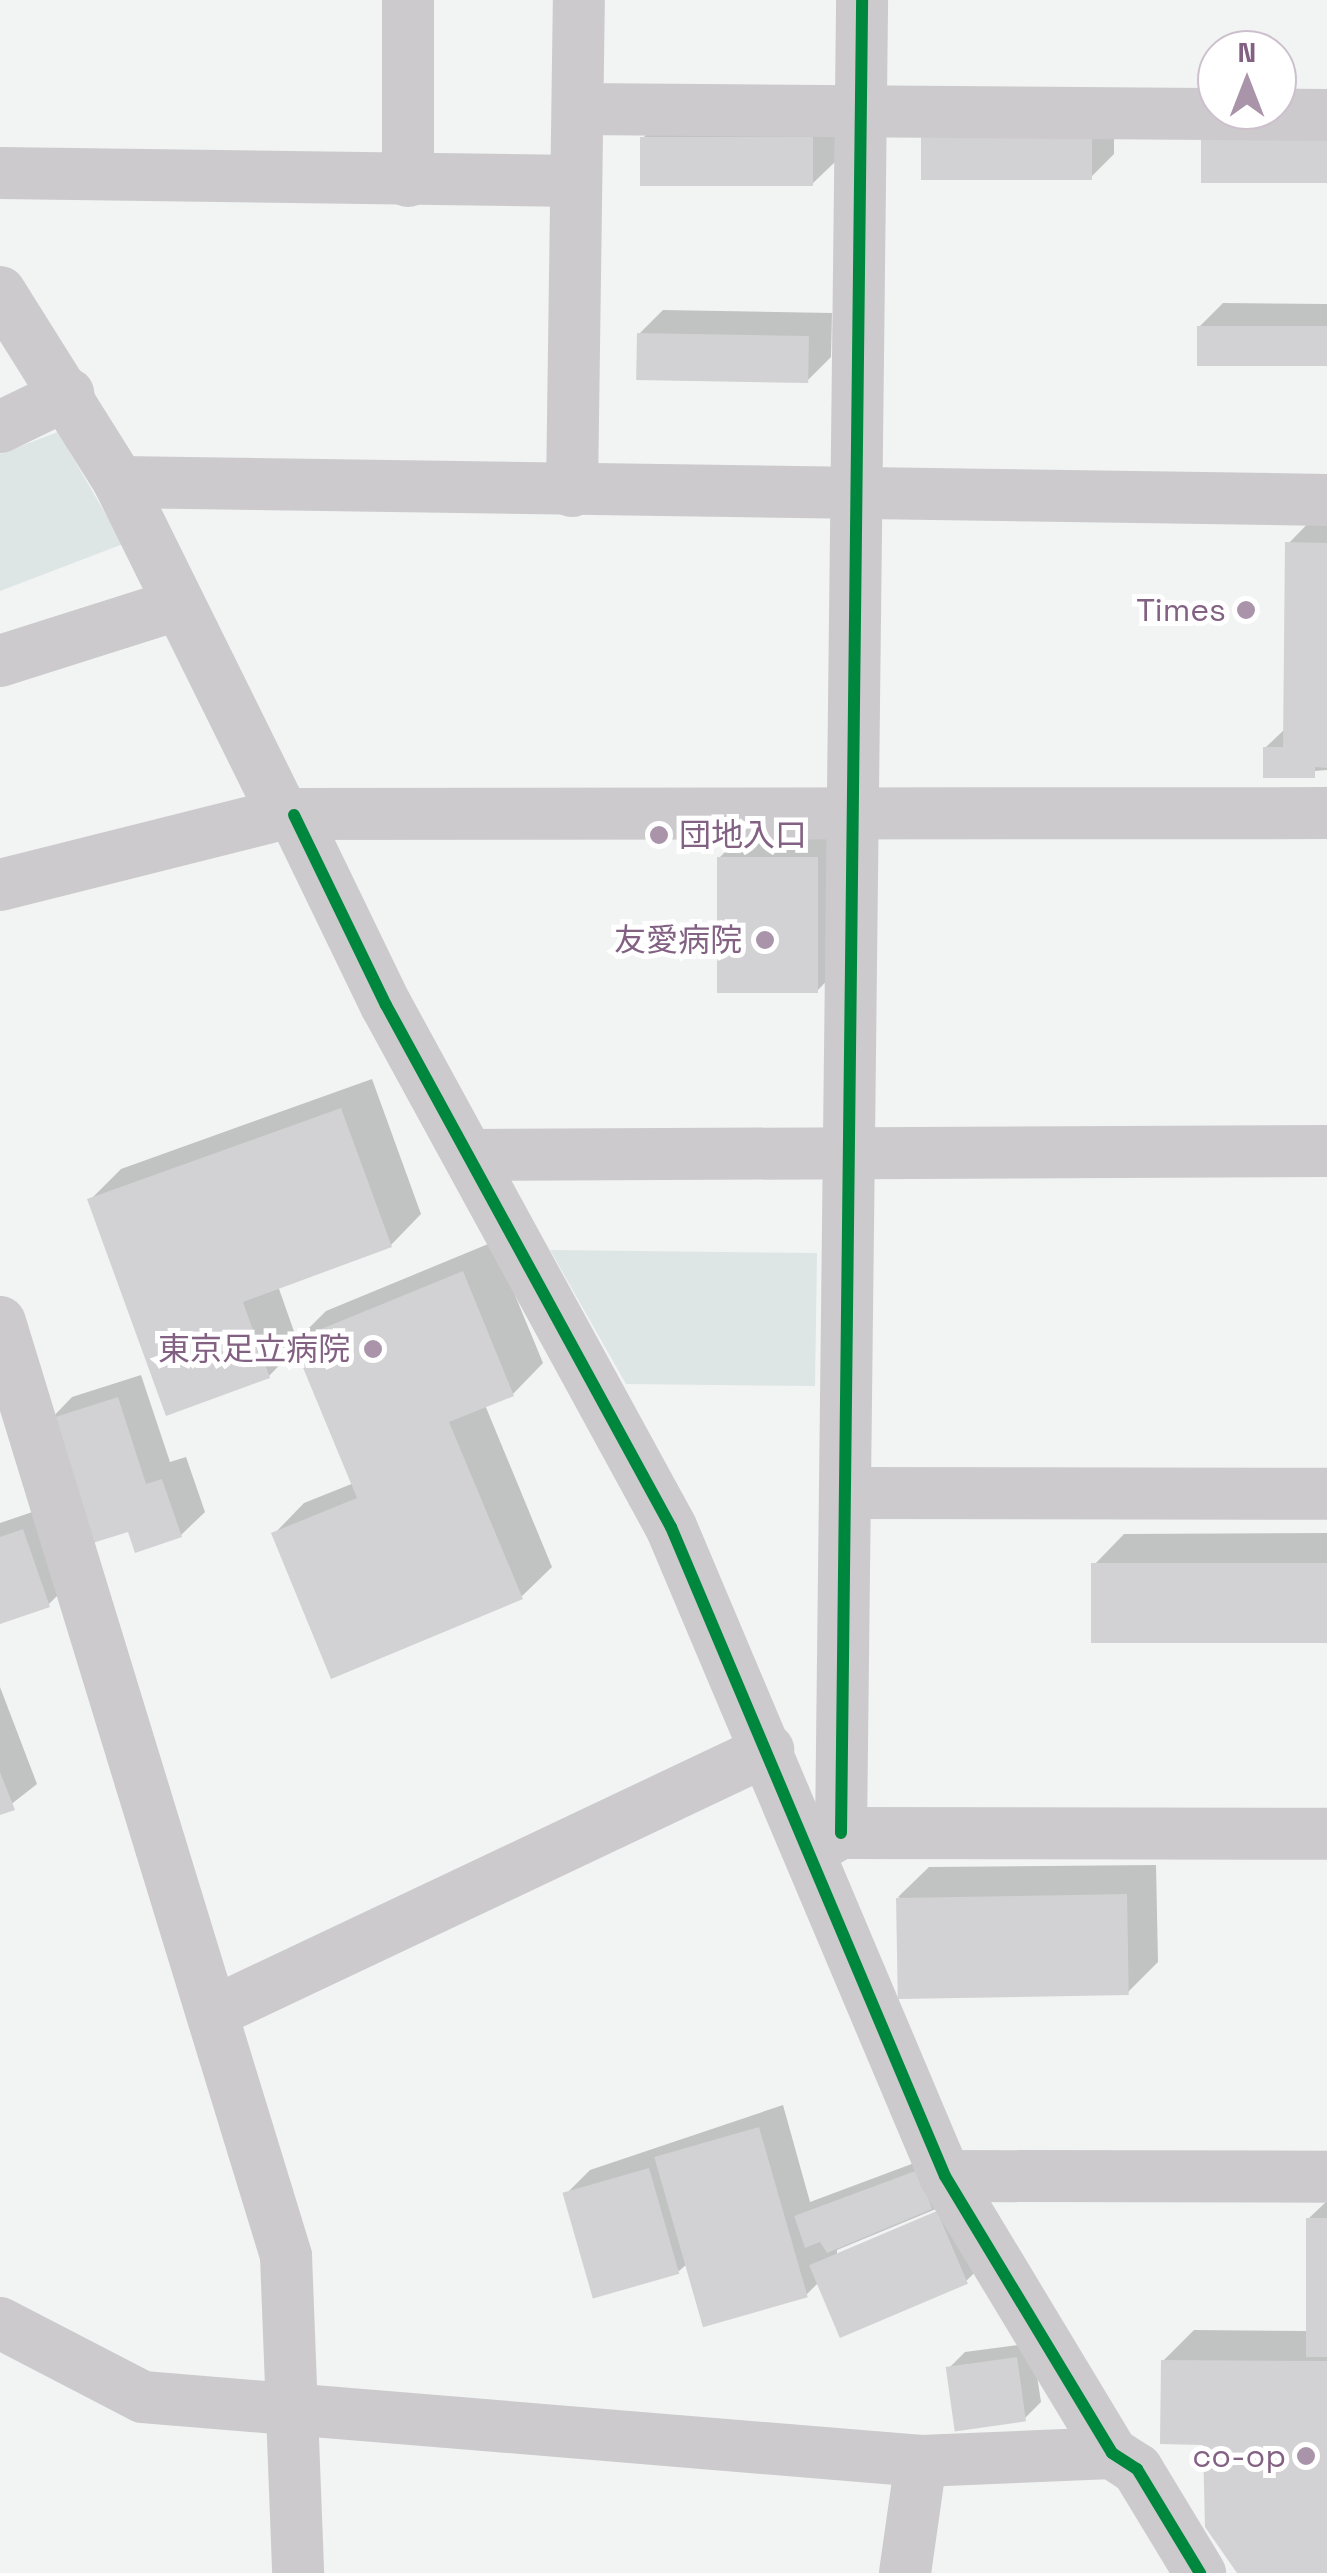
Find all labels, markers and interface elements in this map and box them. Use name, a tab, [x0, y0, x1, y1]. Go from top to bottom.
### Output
north arrow	[1197, 30, 1297, 130]
text: N	[1238, 34, 1256, 70]
place label: Times	[1136, 591, 1226, 629]
marker: Times	[1235, 599, 1257, 621]
place label: 団地入口	[679, 816, 807, 854]
marker: 団地入口	[648, 824, 670, 846]
place label: 友愛病院	[614, 921, 742, 959]
marker: 友愛病院	[752, 927, 778, 953]
place label: 東京足立病院	[158, 1330, 350, 1368]
marker: 東京足立病院	[360, 1336, 386, 1362]
place label: co-op	[1192, 2437, 1286, 2475]
marker: co-op	[1295, 2445, 1317, 2467]

